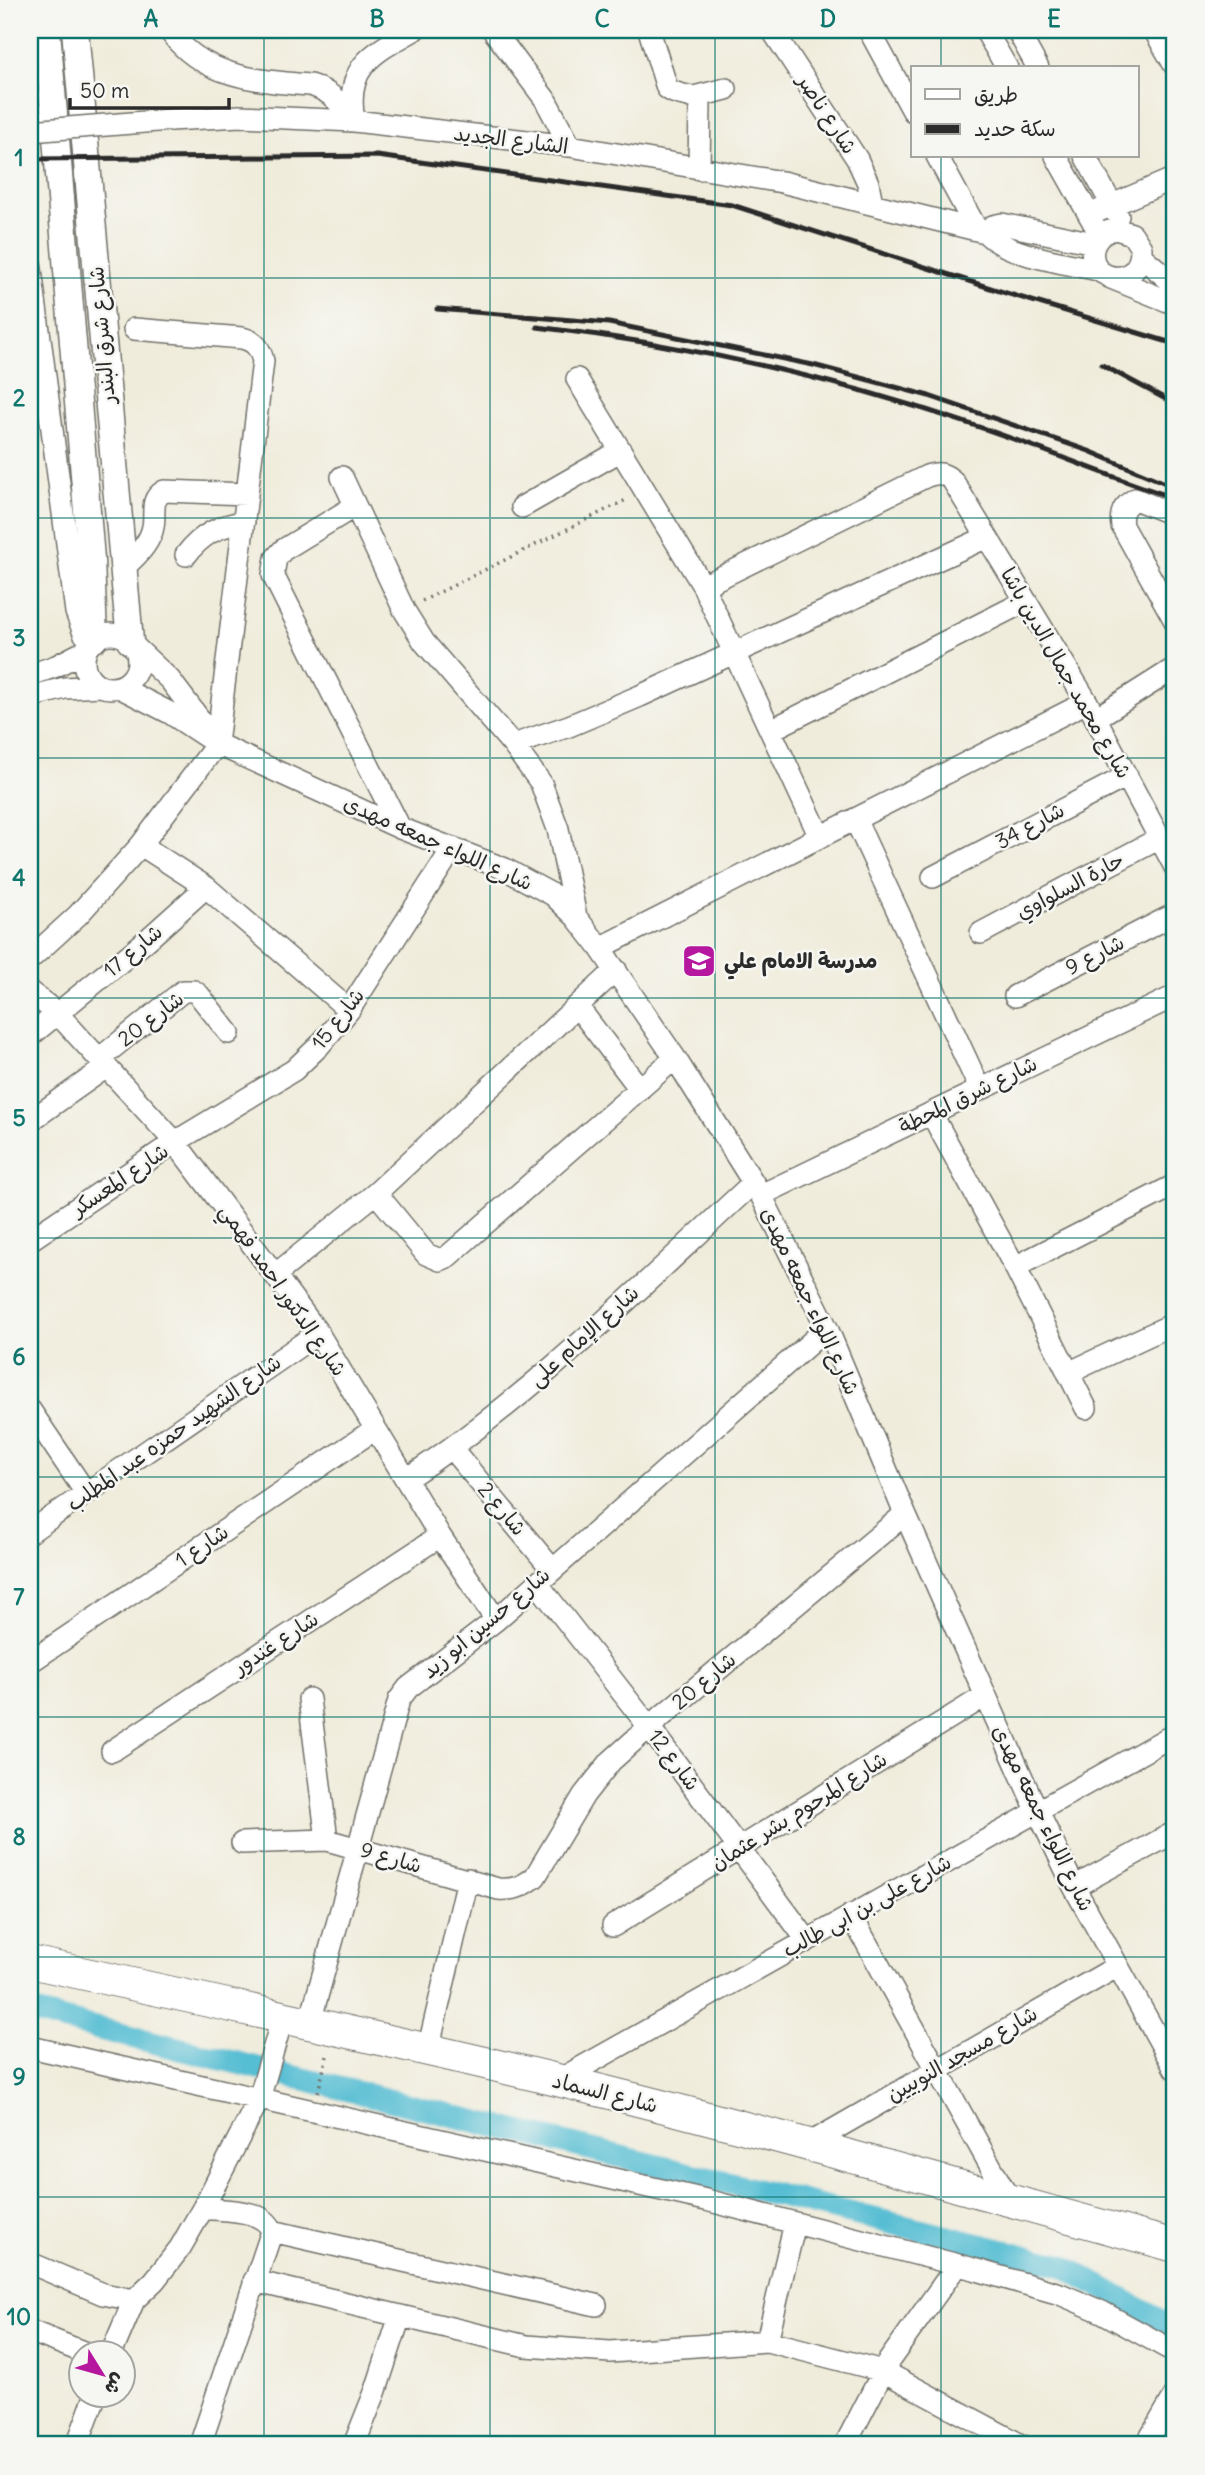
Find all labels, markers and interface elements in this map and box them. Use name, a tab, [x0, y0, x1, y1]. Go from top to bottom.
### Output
text: A	[144, 4, 159, 33]
text: B	[369, 4, 385, 33]
text: C	[594, 4, 610, 33]
text: D	[820, 4, 836, 33]
text: E	[1047, 4, 1061, 33]
scale bar	[70, 66, 229, 110]
legend	[911, 66, 1138, 158]
street label: شارع ناصر	[789, 67, 863, 160]
text: 50 m	[80, 77, 129, 104]
text: طريق	[974, 81, 1018, 108]
text: سكة حديد	[974, 115, 1056, 142]
street label: الشارع الجديد	[452, 119, 570, 161]
text: 1	[14, 143, 24, 172]
street label: شارع شرق البندر	[82, 265, 123, 407]
text: 2	[13, 383, 26, 412]
street label: شارع محمد جمال الدين باشا	[993, 562, 1138, 784]
text: 3	[12, 623, 26, 652]
street label: شارع اللواء جمعه مهدى	[339, 789, 537, 898]
street label: شارع 34	[991, 796, 1070, 857]
street label: حارة السلواوي	[1011, 846, 1129, 927]
text: 4	[12, 863, 26, 892]
street label: شارع 17	[98, 918, 169, 985]
street label: شارع 9	[1061, 928, 1130, 983]
school or university icon: مدرسة الامام علي	[680, 942, 718, 980]
place label: مدرسة الامام علي	[724, 947, 878, 980]
street label: شارع 15	[305, 982, 372, 1056]
street label: شارع 20	[112, 985, 190, 1054]
street label: شارع شرق المحطة	[894, 1049, 1042, 1142]
text: 5	[12, 1103, 26, 1132]
street label: شارع المعسكر	[64, 1137, 175, 1225]
street label: شارع الدكتور احمد فهمي	[209, 1198, 353, 1385]
street label: شارع اللواء جمعه مهدى	[753, 1203, 866, 1400]
street label: شارع الإمام على	[523, 1279, 646, 1394]
text: 6	[12, 1342, 26, 1371]
street label: شارع الشهيد حمزه عبد المطلب	[61, 1348, 287, 1519]
street label: شارع 2	[471, 1476, 533, 1542]
street label: شارع 1	[170, 1518, 235, 1575]
street label: شارع حسين ابو زيد	[416, 1561, 557, 1686]
text: 7	[13, 1582, 25, 1611]
street label: شارع غندور	[226, 1605, 325, 1683]
street label: شارع 20	[666, 1646, 743, 1717]
street label: شارع اللواء جمعه مهدى	[985, 1720, 1100, 1916]
street label: شارع 12	[641, 1723, 706, 1797]
street label: شارع المرحوم بشر عثمان	[705, 1745, 894, 1878]
text: 8	[12, 1822, 26, 1851]
street label: شارع 9	[357, 1836, 425, 1881]
street label: شارع على بن ابى طالب	[778, 1848, 957, 1965]
street label: شارع مسجد النوبيين	[881, 1999, 1043, 2109]
text: 9	[12, 2062, 26, 2091]
street label: شارع السماد	[549, 2066, 661, 2121]
text: 10	[7, 2302, 31, 2331]
north arrow	[66, 2338, 136, 2408]
text: ش	[100, 2369, 131, 2400]

